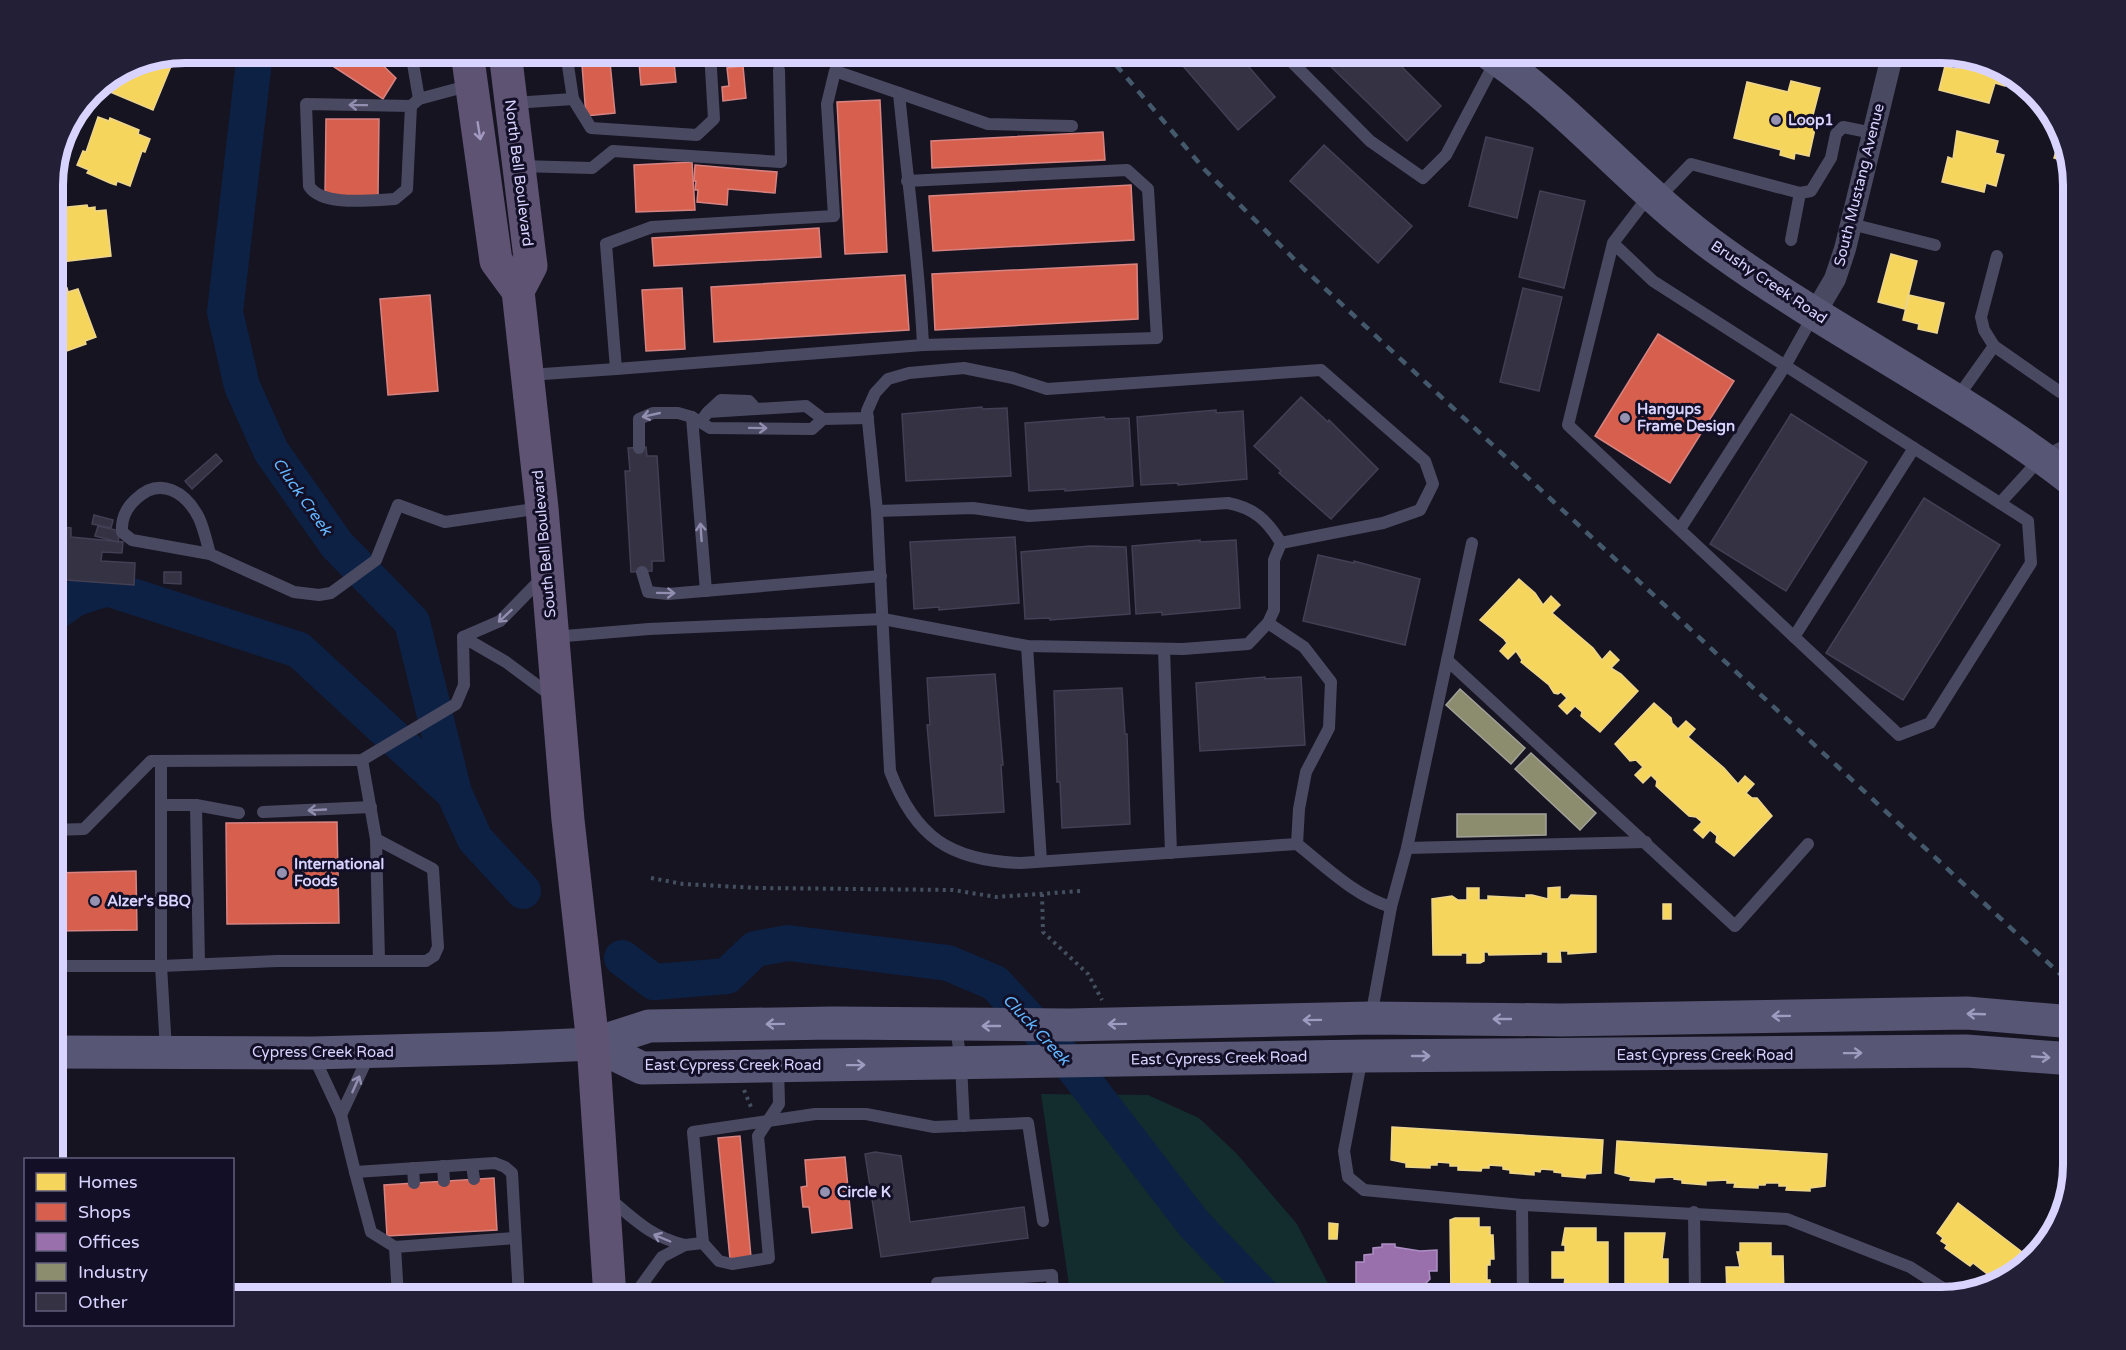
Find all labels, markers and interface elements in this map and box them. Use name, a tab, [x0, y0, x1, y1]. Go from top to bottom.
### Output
one-way arrow	[349, 99, 369, 111]
street label: North Bell Boulevard	[501, 99, 537, 247]
street label: South Mustang Avenue	[1830, 102, 1888, 268]
place label: Loop1	[1788, 111, 1834, 130]
marker: Loop1	[1769, 113, 1783, 127]
one-way arrow	[474, 121, 485, 140]
street label: Brushy Creek Road	[1708, 237, 1830, 327]
place label: Hangups Frame Design	[1637, 400, 1735, 436]
one-way arrow	[642, 410, 661, 422]
marker: Hangups Frame Design	[1618, 411, 1632, 425]
one-way arrow	[747, 423, 767, 434]
water label: Cluck Creek	[268, 454, 337, 540]
street label: South Bell Boulevard	[529, 469, 559, 619]
one-way arrow	[695, 523, 706, 543]
one-way arrow	[656, 587, 676, 599]
one-way arrow	[498, 608, 513, 623]
one-way arrow	[307, 804, 327, 815]
place label: International Foods	[294, 855, 384, 890]
marker: International Foods	[275, 866, 289, 880]
place label: Alzer's BBQ	[107, 892, 191, 910]
marker: Alzer's BBQ	[88, 894, 102, 908]
water label: Cluck Creek	[998, 990, 1075, 1070]
one-way arrow	[1967, 1008, 1987, 1019]
one-way arrow	[1772, 1010, 1792, 1022]
one-way arrow	[1303, 1014, 1323, 1025]
one-way arrow	[1493, 1014, 1513, 1025]
one-way arrow	[765, 1018, 785, 1030]
one-way arrow	[1108, 1018, 1128, 1030]
one-way arrow	[982, 1020, 1002, 1032]
street label: Cypress Creek Road	[252, 1043, 394, 1061]
street label: East Cypress Creek Road	[1617, 1046, 1793, 1064]
street label: East Cypress Creek Road	[1130, 1047, 1308, 1069]
one-way arrow	[1842, 1047, 1862, 1059]
one-way arrow	[1411, 1050, 1431, 1062]
one-way arrow	[2030, 1051, 2050, 1062]
street label: East Cypress Creek Road	[645, 1056, 821, 1074]
one-way arrow	[846, 1059, 866, 1071]
one-way arrow	[351, 1075, 363, 1093]
legend	[24, 1158, 234, 1326]
text: Homes	[78, 1171, 138, 1193]
place label: Circle K	[837, 1183, 891, 1201]
marker: Circle K	[818, 1185, 832, 1199]
text: Shops	[78, 1201, 131, 1223]
text: Offices	[78, 1231, 140, 1253]
one-way arrow	[653, 1231, 671, 1243]
text: Industry	[78, 1261, 149, 1283]
text: Other	[78, 1291, 128, 1313]

